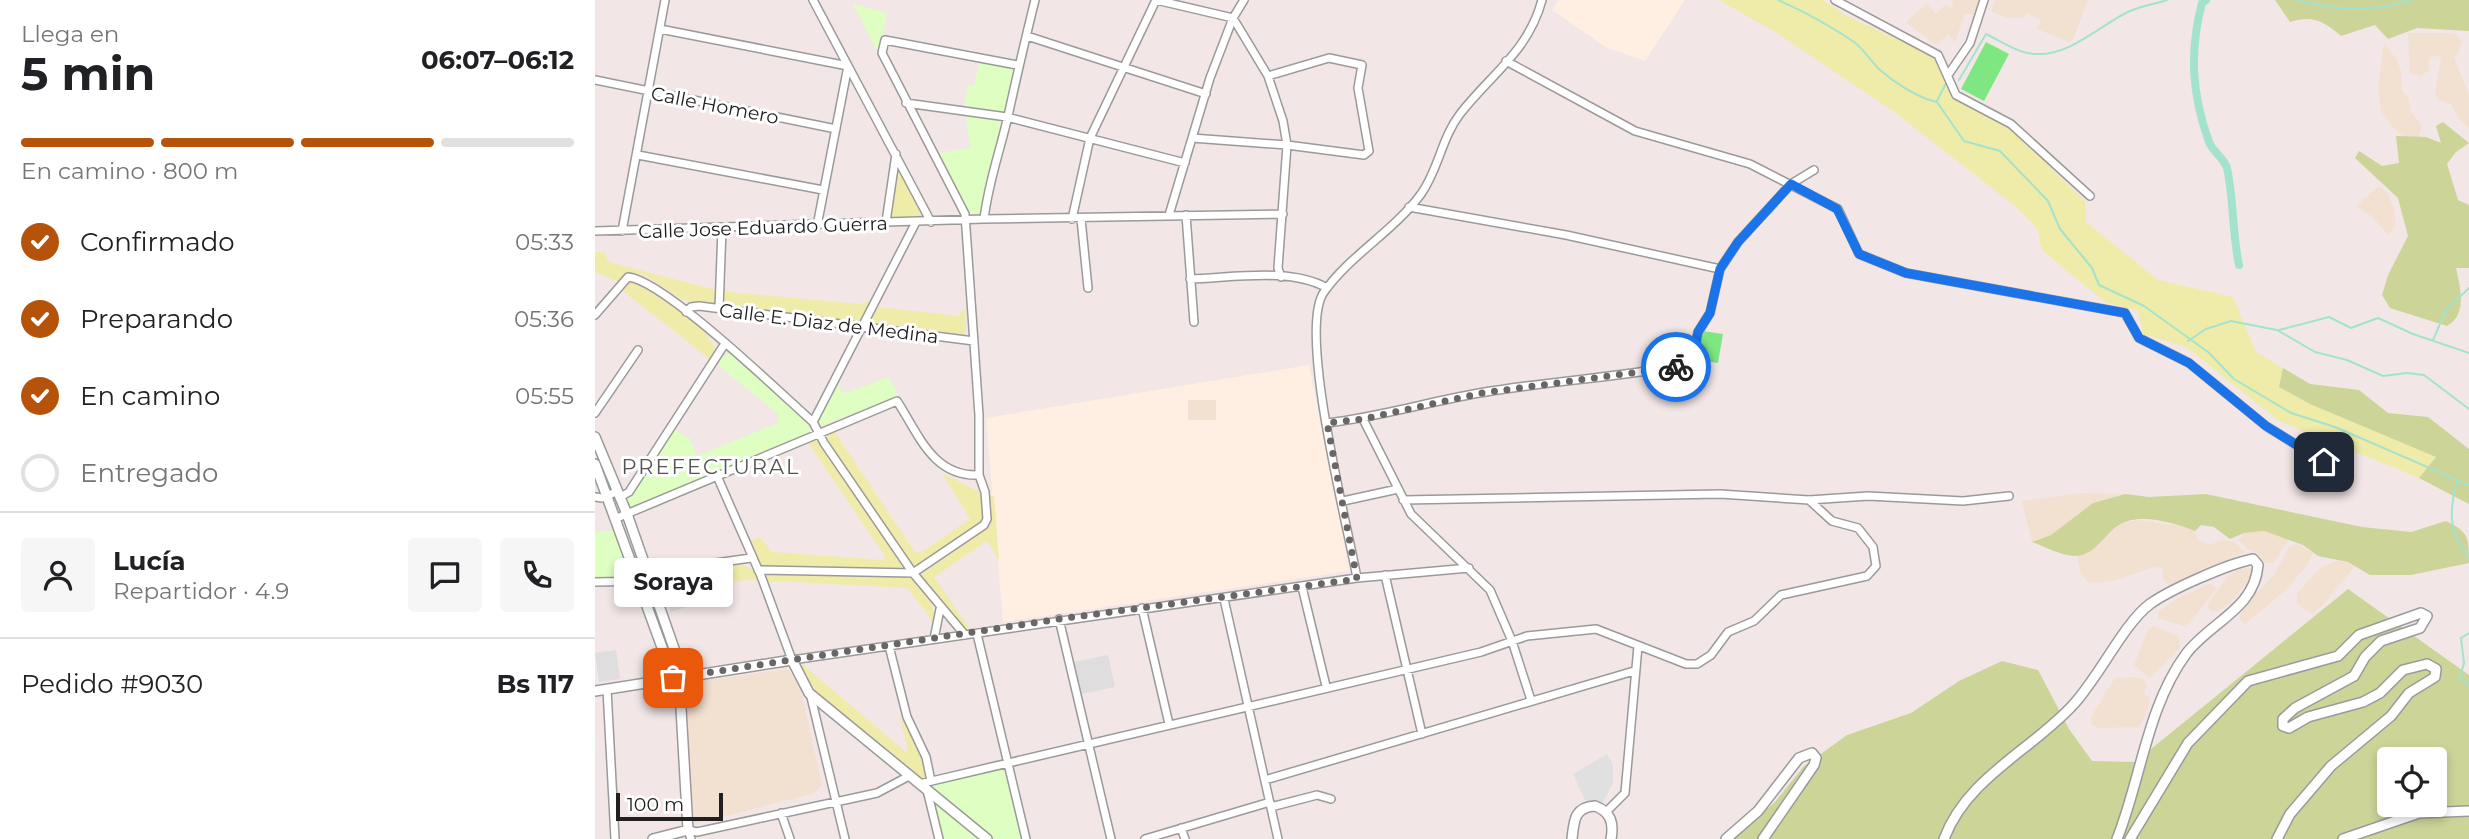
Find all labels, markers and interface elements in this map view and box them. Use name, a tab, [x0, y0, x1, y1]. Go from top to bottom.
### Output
text: Llega en	[21, 20, 119, 48]
text: 06:07–06:12	[421, 44, 574, 76]
text: 5 min	[21, 45, 155, 102]
street label: Calle Homero	[649, 82, 781, 129]
text: En camino · 800 m	[21, 157, 238, 185]
street label: Calle Jose Eduardo Guerra	[638, 212, 888, 243]
icon: check	[21, 223, 59, 261]
text: Confirmado	[80, 226, 235, 258]
text: 05:33	[515, 228, 574, 256]
street label: Calle E. Diaz de Medina	[718, 299, 940, 348]
icon: check	[21, 300, 59, 338]
text: Preparando	[80, 303, 233, 335]
text: 05:36	[514, 305, 574, 333]
courier	[1641, 332, 1711, 402]
icon: bike	[1657, 348, 1695, 386]
icon: check	[21, 377, 59, 415]
text: En camino	[80, 380, 220, 412]
text: 05:55	[515, 382, 574, 410]
pin	[2294, 432, 2354, 492]
icon: home	[2305, 443, 2343, 481]
district label: PREFECTURAL	[622, 454, 800, 479]
text: Entregado	[80, 457, 218, 489]
button: person	[21, 538, 95, 612]
button: chat	[408, 538, 482, 612]
button: phone	[500, 538, 574, 612]
text: Lucía	[113, 545, 186, 577]
callout: Soraya	[613, 559, 733, 608]
text: Soraya	[633, 568, 714, 596]
text: Repartidor · 4.9	[113, 577, 289, 605]
pin	[643, 648, 703, 708]
icon: bag	[654, 659, 692, 697]
text: Pedido #9030	[21, 668, 203, 700]
text: Bs 117	[496, 668, 574, 700]
map controls	[2377, 747, 2447, 817]
button: locate	[2377, 747, 2447, 817]
scale bar	[616, 790, 723, 822]
text: 100 m	[627, 793, 684, 816]

